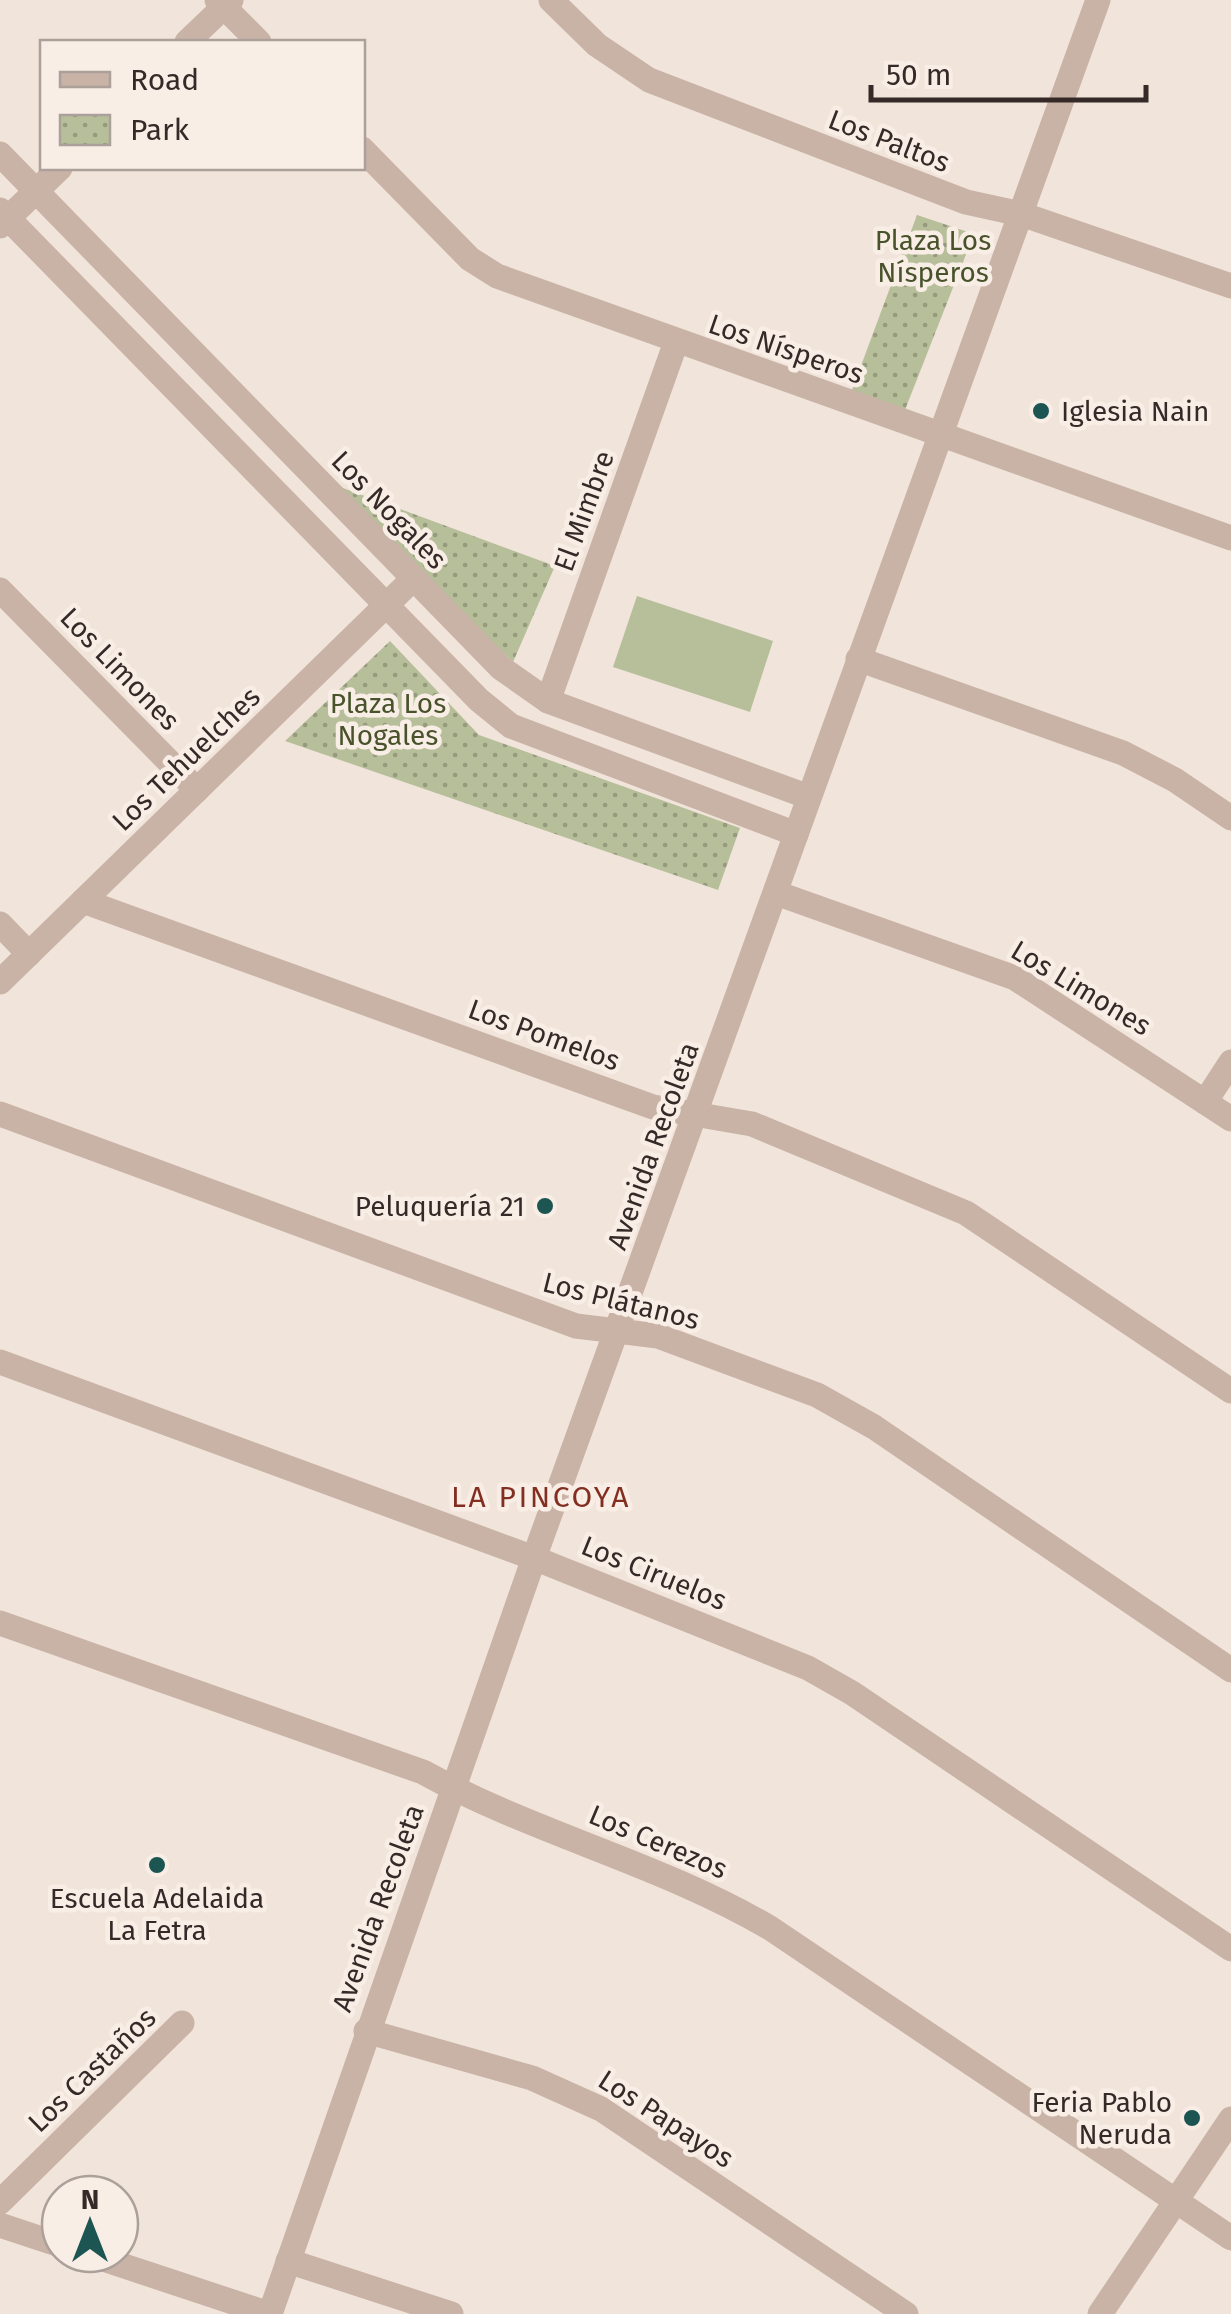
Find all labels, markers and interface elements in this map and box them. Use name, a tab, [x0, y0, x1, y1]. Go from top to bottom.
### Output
legend	[40, 40, 365, 170]
scale bar	[871, 40, 1146, 102]
text: 50 m	[886, 57, 951, 93]
text: Road	[130, 62, 199, 98]
street label: Los Paltos	[824, 103, 954, 179]
text: Park	[130, 112, 190, 148]
park label: Plaza Los Nísperos	[875, 224, 991, 289]
street label: Los Nísperos	[704, 307, 868, 391]
place label: Iglesia Nain	[1061, 395, 1209, 428]
marker: Iglesia Nain	[1030, 400, 1052, 422]
street label: Los Nogales	[325, 444, 453, 576]
street label: El Mimbre	[547, 446, 621, 576]
street label: Los Limones	[54, 601, 186, 737]
street label: Los Tehuelches	[105, 680, 267, 838]
park label: Plaza Los Nogales	[330, 687, 446, 752]
street label: Los Limones	[1005, 933, 1157, 1043]
street label: Los Pomelos	[464, 992, 624, 1078]
street label: Avenida Recoleta	[600, 1038, 706, 1254]
place label: Peluquería 21	[355, 1190, 525, 1223]
marker: Peluquería 21	[534, 1195, 556, 1217]
street label: Los Plátanos	[539, 1266, 703, 1336]
district label: LA PINCOYA	[451, 1479, 631, 1515]
street label: Los Ciruelos	[577, 1529, 731, 1617]
street label: Los Cerezos	[584, 1798, 732, 1886]
street label: Avenida Recoleta	[325, 1800, 431, 2016]
marker: Escuela Adelaida La Fetra	[146, 1854, 168, 1876]
place label: Escuela Adelaida La Fetra	[50, 1882, 264, 1947]
street label: Los Castaños	[21, 2001, 163, 2139]
street label: Los Papayos	[592, 2063, 740, 2175]
place label: Feria Pablo Neruda	[1032, 2086, 1172, 2151]
marker: Feria Pablo Neruda	[1181, 2107, 1203, 2129]
north arrow	[40, 2174, 140, 2274]
text: N	[81, 2183, 99, 2216]

